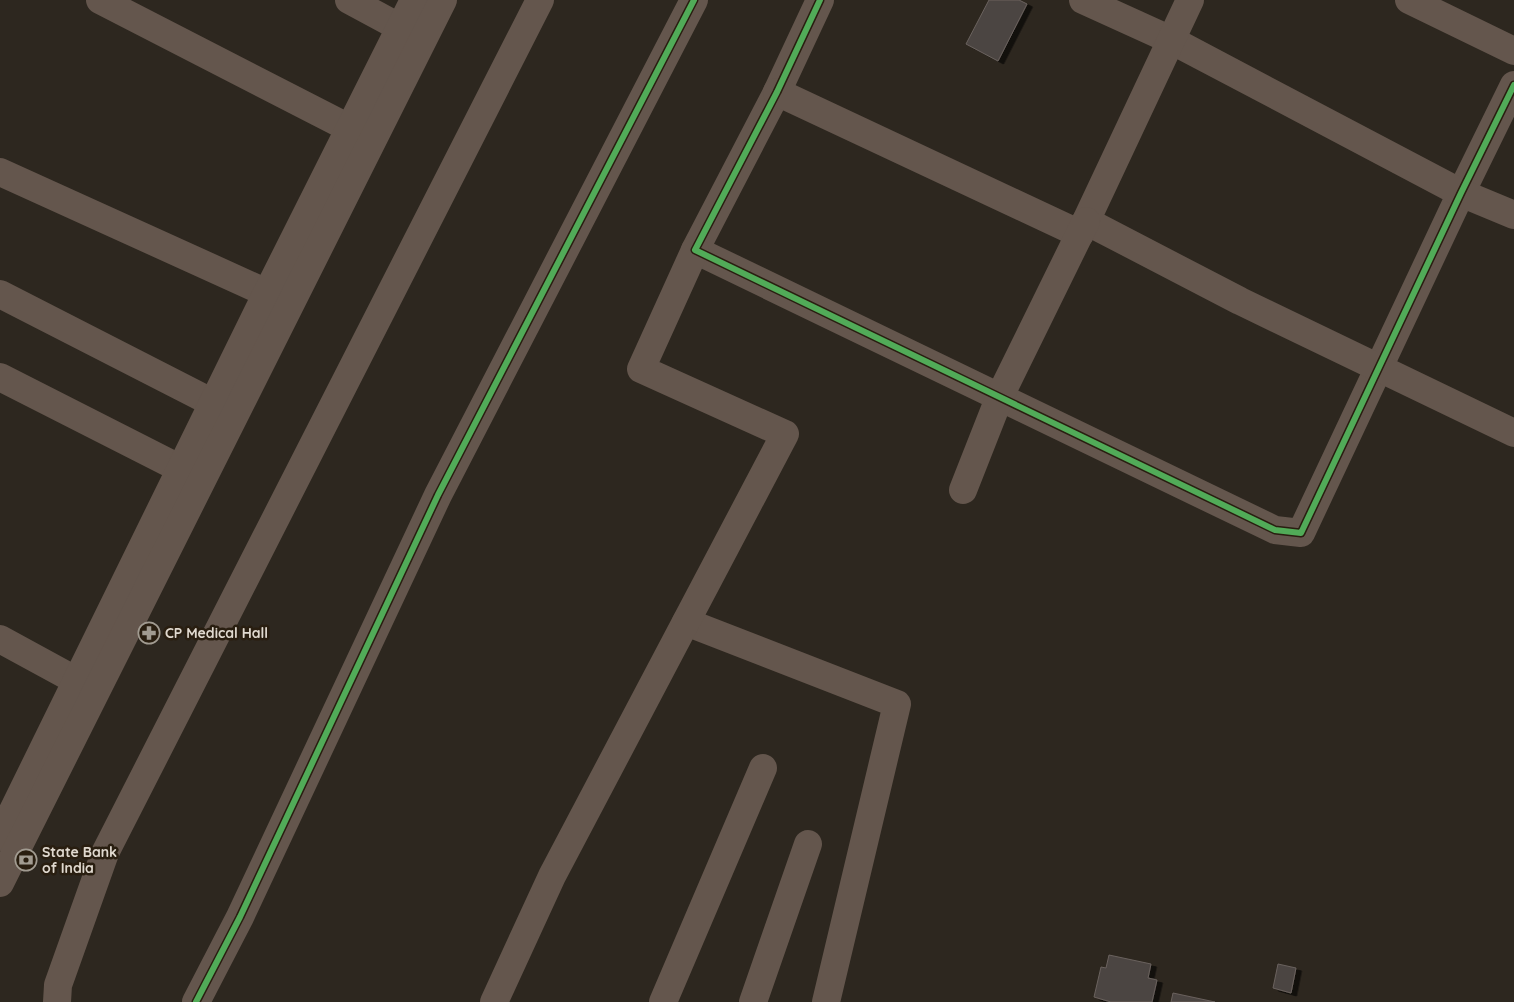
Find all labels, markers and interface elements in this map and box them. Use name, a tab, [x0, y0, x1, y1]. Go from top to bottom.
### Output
pharmacy icon: CP Medical Hall	[137, 621, 161, 645]
place label: CP Medical Hall	[165, 624, 268, 642]
place label: State Bank of India	[42, 843, 117, 877]
bank icon: State Bank of India	[14, 848, 38, 872]

